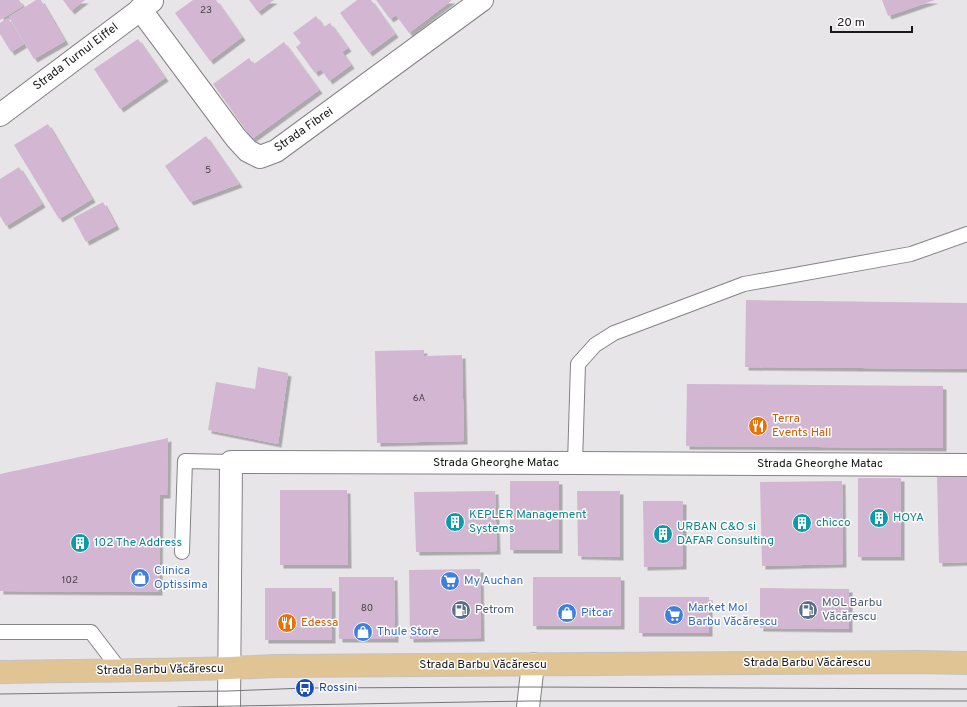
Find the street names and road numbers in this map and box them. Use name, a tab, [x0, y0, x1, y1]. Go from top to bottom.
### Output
street label: Strada Turnul Eiffel	[30, 20, 122, 94]
street label: Strada Fibrei	[271, 104, 337, 156]
street label: Strada Gheorghe Matac	[433, 455, 559, 471]
street label: Strada Gheorghe Matac	[757, 456, 883, 472]
street label: Strada Barbu Văcărescu	[743, 655, 871, 671]
street label: Strada Barbu Văcărescu	[419, 657, 547, 673]
street label: Strada Barbu Văcărescu	[96, 661, 224, 679]

